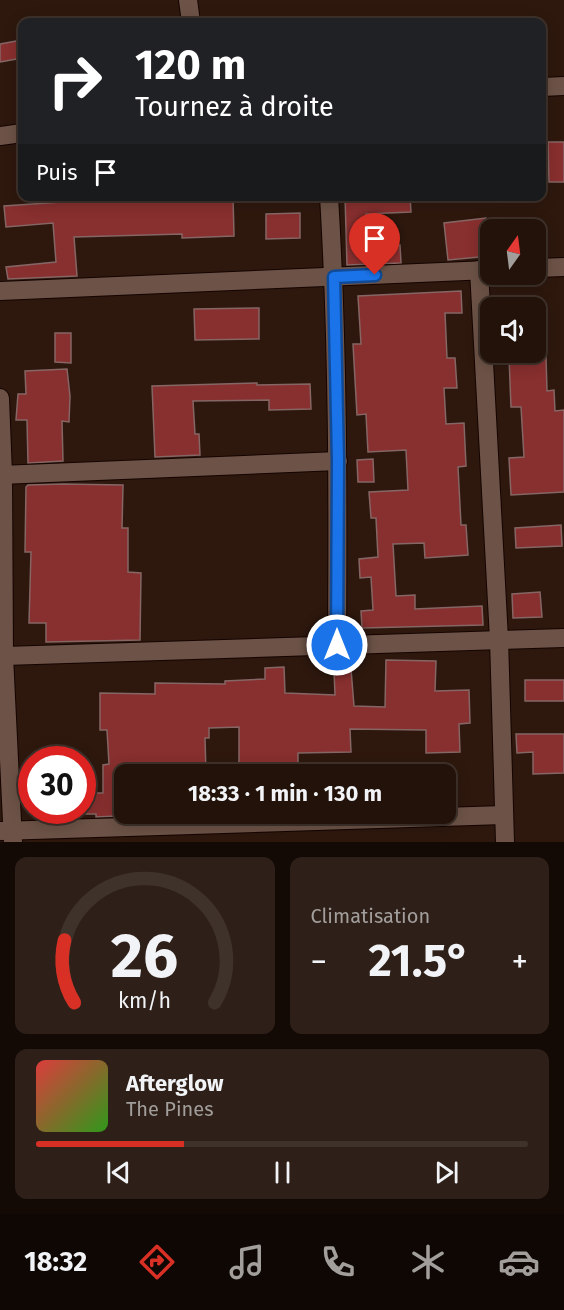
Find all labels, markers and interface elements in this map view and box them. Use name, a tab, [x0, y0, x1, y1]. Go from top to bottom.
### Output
text: 120 m	[135, 40, 246, 90]
icon: right	[36, 42, 114, 120]
text: Tournez à droite	[135, 91, 334, 123]
icon: arrive	[89, 156, 122, 189]
text: Puis	[36, 159, 77, 186]
pin	[349, 213, 400, 275]
north arrow	[480, 219, 546, 285]
map controls	[480, 219, 546, 363]
icon: arrive	[358, 222, 391, 255]
button: sound	[480, 297, 546, 363]
position arrow	[305, 613, 369, 677]
speed limit sign: 30	[18, 746, 96, 824]
text: 18:33 · 1 min · 130 m	[188, 780, 382, 807]
text: Climatisation	[311, 904, 430, 928]
text: 26	[111, 919, 178, 994]
text: 21.5°	[369, 934, 470, 988]
text: −	[311, 942, 327, 982]
text: +	[512, 942, 528, 982]
text: km/h	[118, 988, 171, 1014]
text: Afterglow	[126, 1070, 223, 1097]
text: The Pines	[126, 1097, 213, 1121]
icon: previous	[102, 1156, 135, 1189]
icon: pause	[266, 1156, 299, 1189]
icon: next	[430, 1156, 463, 1189]
icon: directions	[136, 1241, 178, 1283]
icon: music	[226, 1241, 268, 1283]
icon: phone	[317, 1241, 359, 1283]
icon: climate	[407, 1241, 449, 1283]
icon: car	[498, 1241, 540, 1283]
text: 18:32	[24, 1246, 87, 1278]

